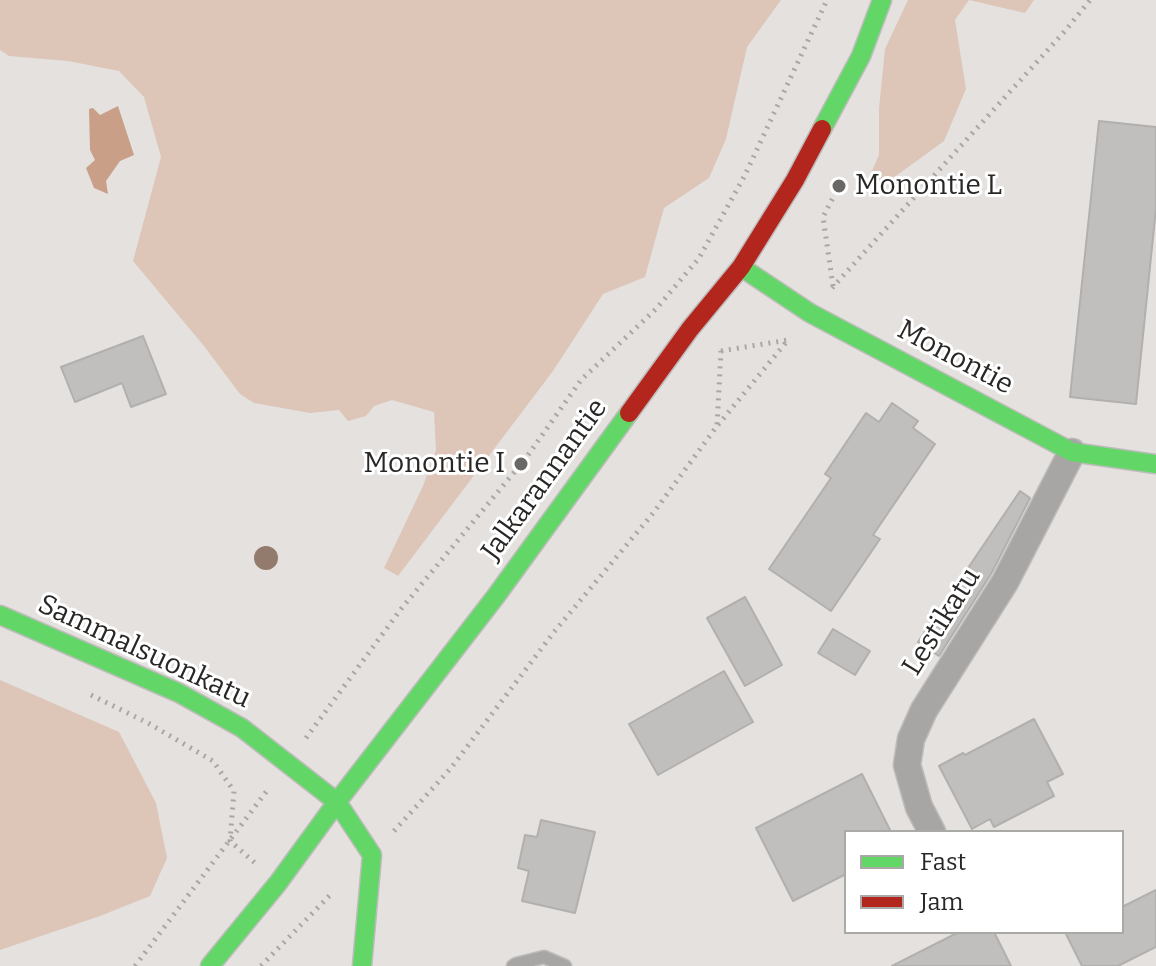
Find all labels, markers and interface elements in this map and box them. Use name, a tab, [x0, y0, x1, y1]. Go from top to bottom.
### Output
place label: Monontie L	[855, 169, 1002, 203]
marker: Monontie L	[830, 177, 848, 195]
street label: Monontie	[892, 314, 1018, 402]
street label: Jalkarannantie	[475, 393, 615, 567]
place label: Monontie I	[364, 447, 505, 481]
marker: Monontie I	[512, 455, 530, 473]
street label: Lestikatu	[896, 562, 988, 682]
street label: Sammalsuonkatu	[32, 588, 256, 716]
legend	[844, 830, 1124, 934]
text: Fast	[920, 848, 966, 876]
text: Jam	[920, 888, 963, 916]

